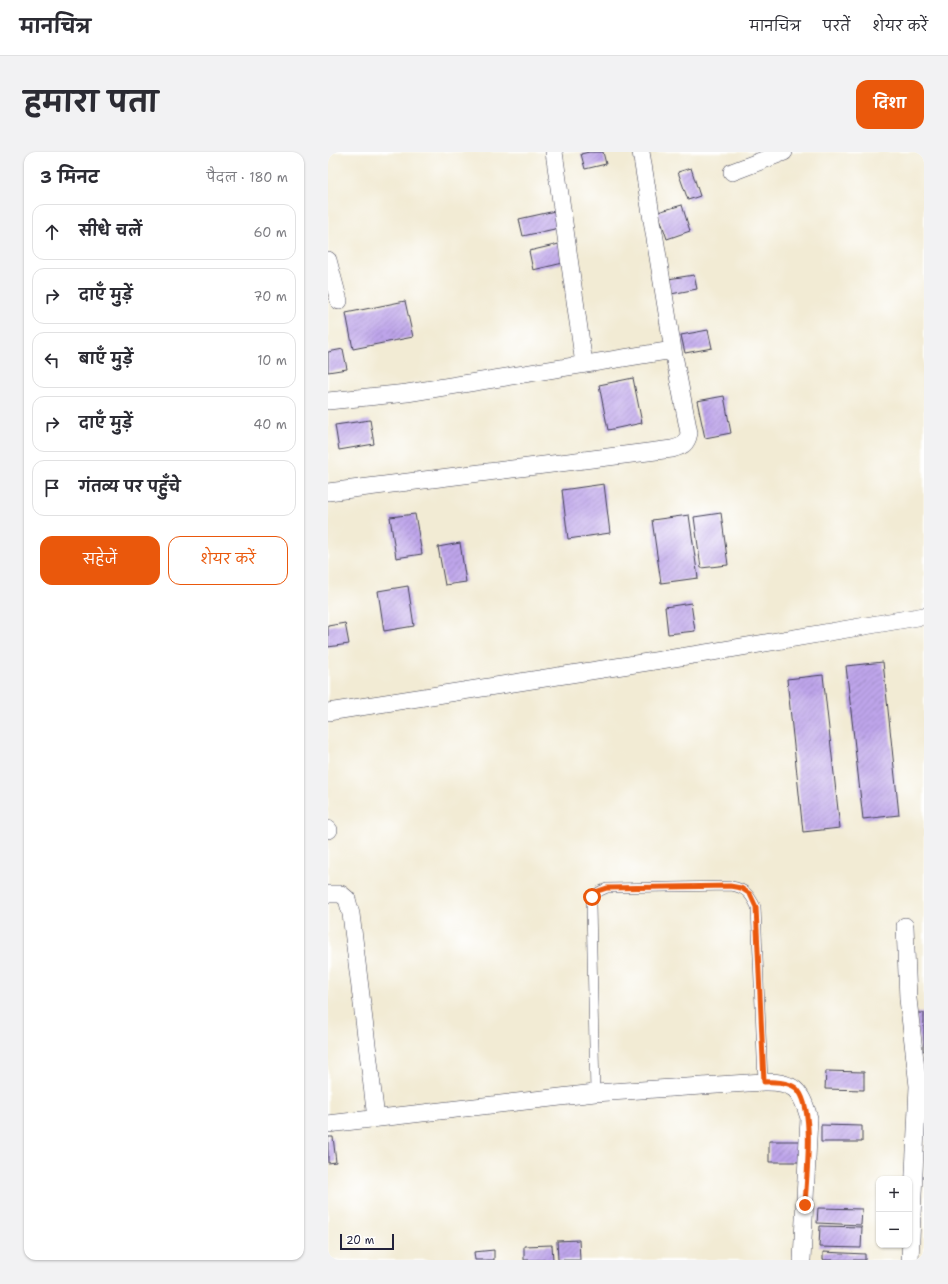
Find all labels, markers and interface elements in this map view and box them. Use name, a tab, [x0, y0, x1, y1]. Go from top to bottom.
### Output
text: मानचित्र	[20, 14, 91, 39]
text: मानचित्र	[749, 17, 801, 35]
text: परतें	[823, 17, 850, 35]
text: शेयर करें	[872, 17, 928, 35]
button: दिशा	[856, 80, 924, 129]
text: हमारा पता	[24, 83, 158, 121]
text: 3 मिनट	[40, 166, 99, 188]
text: पैदल · 180 m	[207, 169, 288, 186]
icon: ahead	[41, 221, 63, 243]
text: सीधे चलें	[79, 221, 142, 241]
text: 60 m	[254, 224, 287, 241]
icon: right	[41, 285, 63, 307]
text: दाएँ मुड़ें	[79, 285, 133, 305]
text: 70 m	[253, 288, 287, 305]
icon: left	[41, 349, 63, 371]
text: बाएँ मुड़ें	[79, 349, 133, 369]
text: 10 m	[257, 352, 287, 369]
icon: right	[41, 413, 63, 435]
text: दाएँ मुड़ें	[79, 413, 133, 433]
text: 40 m	[253, 416, 287, 433]
icon: arrive	[41, 477, 63, 499]
text: गंतव्य पर पहुँचे	[79, 477, 181, 497]
button: सहेजें	[40, 536, 160, 585]
button: शेयर करें	[168, 536, 288, 585]
route start	[583, 888, 601, 906]
map controls	[876, 1176, 912, 1248]
button: +	[876, 1176, 912, 1212]
route end	[796, 1196, 814, 1214]
button: −	[876, 1212, 912, 1248]
scale bar	[340, 1232, 394, 1251]
text: 20 m	[346, 1233, 374, 1248]

